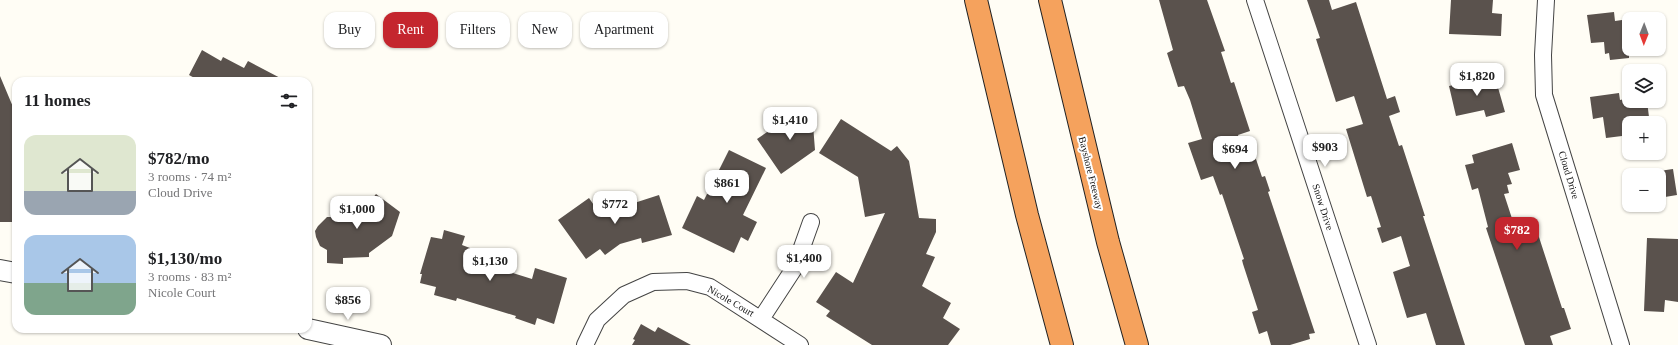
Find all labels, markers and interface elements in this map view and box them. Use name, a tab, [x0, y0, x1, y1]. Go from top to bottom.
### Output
chip: Buy	[324, 12, 375, 48]
chip: Rent	[383, 12, 438, 48]
chip: Filters	[446, 12, 510, 48]
chip: New	[518, 12, 572, 48]
chip: Apartment	[580, 12, 668, 48]
north arrow	[1622, 12, 1666, 56]
map controls	[1622, 12, 1666, 212]
pin: $1,820	[1444, 63, 1510, 97]
button: layers	[1622, 64, 1666, 108]
text: $1,820	[1459, 68, 1495, 83]
icon: filters	[278, 90, 300, 112]
text: 11 homes	[24, 91, 91, 110]
pin: $1,410	[757, 107, 823, 141]
text: $1,410	[772, 112, 808, 127]
button: +	[1622, 116, 1666, 160]
pin: $903	[1301, 134, 1349, 168]
street label: Bayshore Freeway	[1077, 135, 1105, 211]
pin: $694	[1211, 136, 1259, 170]
text: $903	[1312, 139, 1338, 154]
text: $694	[1222, 141, 1248, 156]
text: $782/mo	[148, 149, 209, 168]
street label: Cloud Drive	[1556, 150, 1582, 201]
icon: home	[56, 151, 104, 199]
button: −	[1622, 168, 1666, 212]
text: 3 rooms · 74 m²	[148, 169, 231, 184]
pin: $861	[703, 170, 751, 204]
text: $861	[714, 175, 740, 190]
street label: Snow Drive	[1310, 182, 1336, 232]
text: Cloud Drive	[148, 185, 213, 200]
pin: $772	[591, 191, 639, 225]
pin: $1,000	[324, 196, 390, 230]
text: $772	[602, 196, 628, 211]
text: $1,000	[339, 201, 375, 216]
pin: $782	[1493, 217, 1541, 251]
text: $782	[1504, 222, 1530, 237]
pin: $1,400	[771, 245, 837, 279]
pin: $1,130	[457, 248, 523, 282]
text: $1,130/mo	[148, 249, 222, 268]
text: $1,400	[786, 250, 822, 265]
icon: home	[56, 251, 104, 299]
text: $1,130	[472, 253, 508, 268]
text: 3 rooms · 83 m²	[148, 269, 231, 284]
street label: Nicole Court	[706, 283, 756, 319]
text: Nicole Court	[148, 285, 216, 300]
pin: $856	[324, 287, 372, 321]
text: $856	[335, 292, 361, 307]

